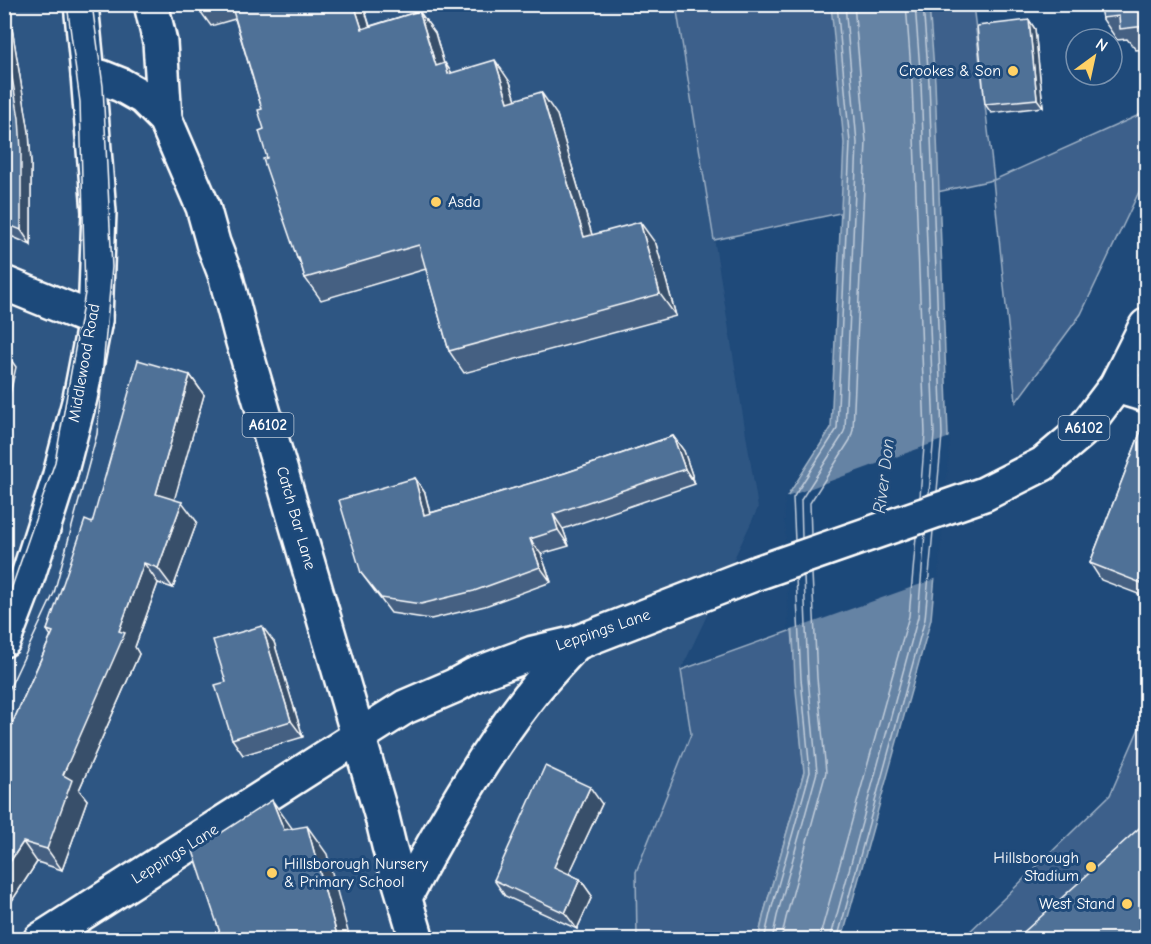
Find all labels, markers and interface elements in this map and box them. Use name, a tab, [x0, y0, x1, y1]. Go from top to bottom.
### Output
north arrow	[1064, 27, 1124, 87]
text: N	[1092, 35, 1111, 56]
place label: Crookes & Son	[899, 62, 1001, 80]
marker: Crookes & Son	[1006, 64, 1020, 78]
place label: Asda	[448, 193, 481, 211]
marker: Asda	[429, 195, 443, 209]
street label: Middlewood Road	[65, 302, 103, 424]
road number: A6102	[242, 413, 294, 437]
road number: A6102	[1058, 416, 1110, 440]
water label: River Don	[869, 437, 899, 515]
street label: Catch Bar Lane	[273, 464, 319, 572]
street label: Leppings Lane	[553, 605, 653, 655]
street label: Leppings Lane	[128, 820, 222, 888]
place label: Hillsborough Stadium	[993, 849, 1079, 885]
place label: Hillsborough Nursery & Primary School	[284, 855, 429, 891]
marker: Hillsborough Stadium	[1084, 860, 1098, 874]
marker: Hillsborough Nursery & Primary School	[265, 866, 279, 880]
place label: West Stand	[1039, 895, 1115, 913]
marker: West Stand	[1120, 897, 1134, 911]

